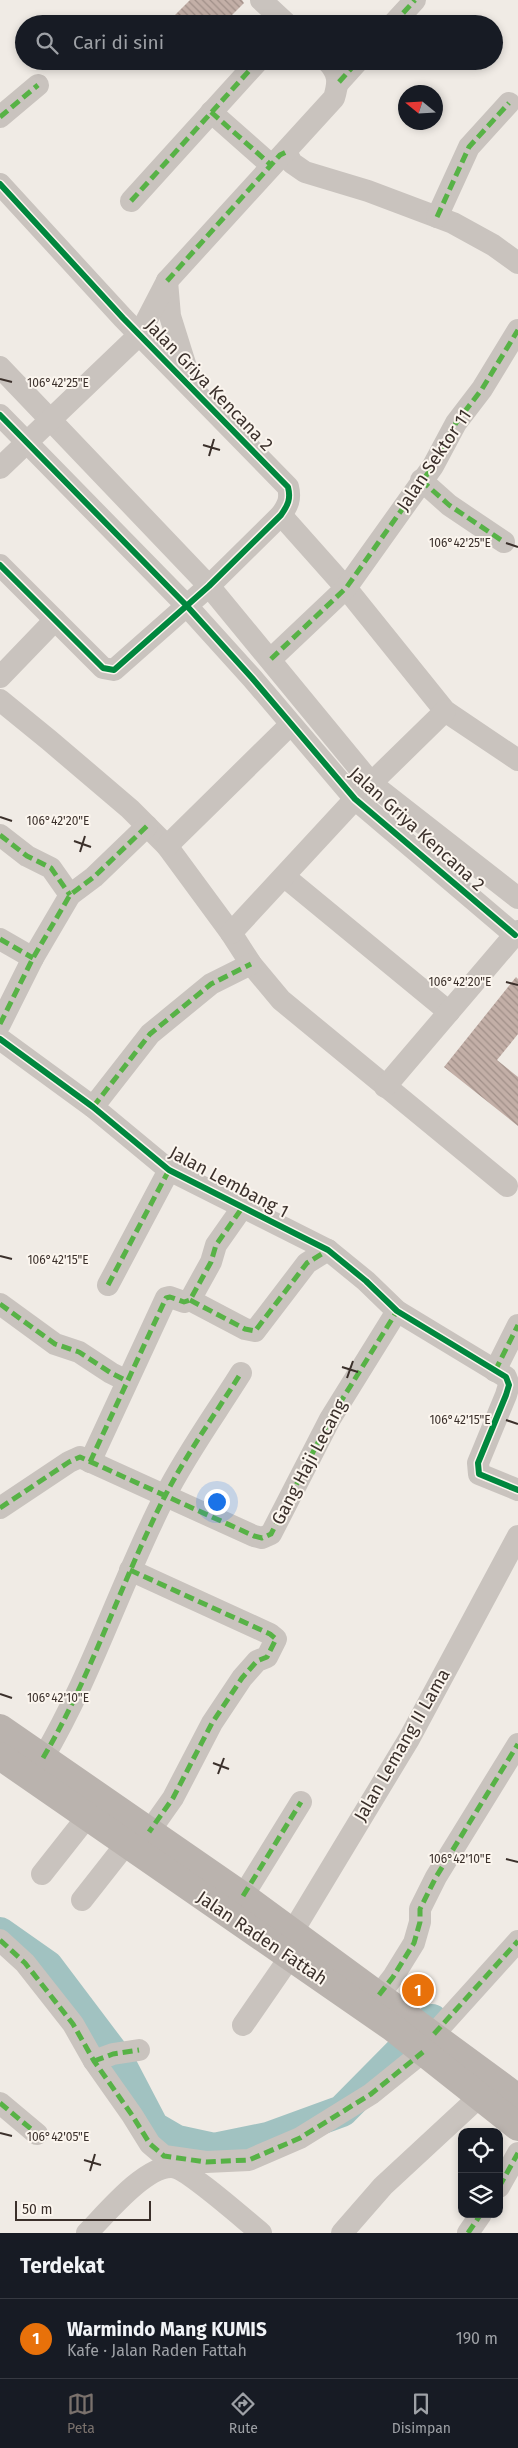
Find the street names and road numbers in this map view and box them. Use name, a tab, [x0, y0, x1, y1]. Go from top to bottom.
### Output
street label: Jalan Griya Kencana 2	[140, 314, 278, 456]
street label: Jalan Sektor 11	[392, 405, 476, 515]
street label: Jalan Griya Kencana 2	[345, 762, 489, 896]
street label: Jalan Lembang 1	[166, 1141, 292, 1223]
street label: Gang Haji Lecang	[267, 1395, 352, 1529]
street label: Jalan Lemang II Lama	[349, 1665, 455, 1825]
street label: Jalan Raden Fattah	[193, 1886, 331, 1990]

